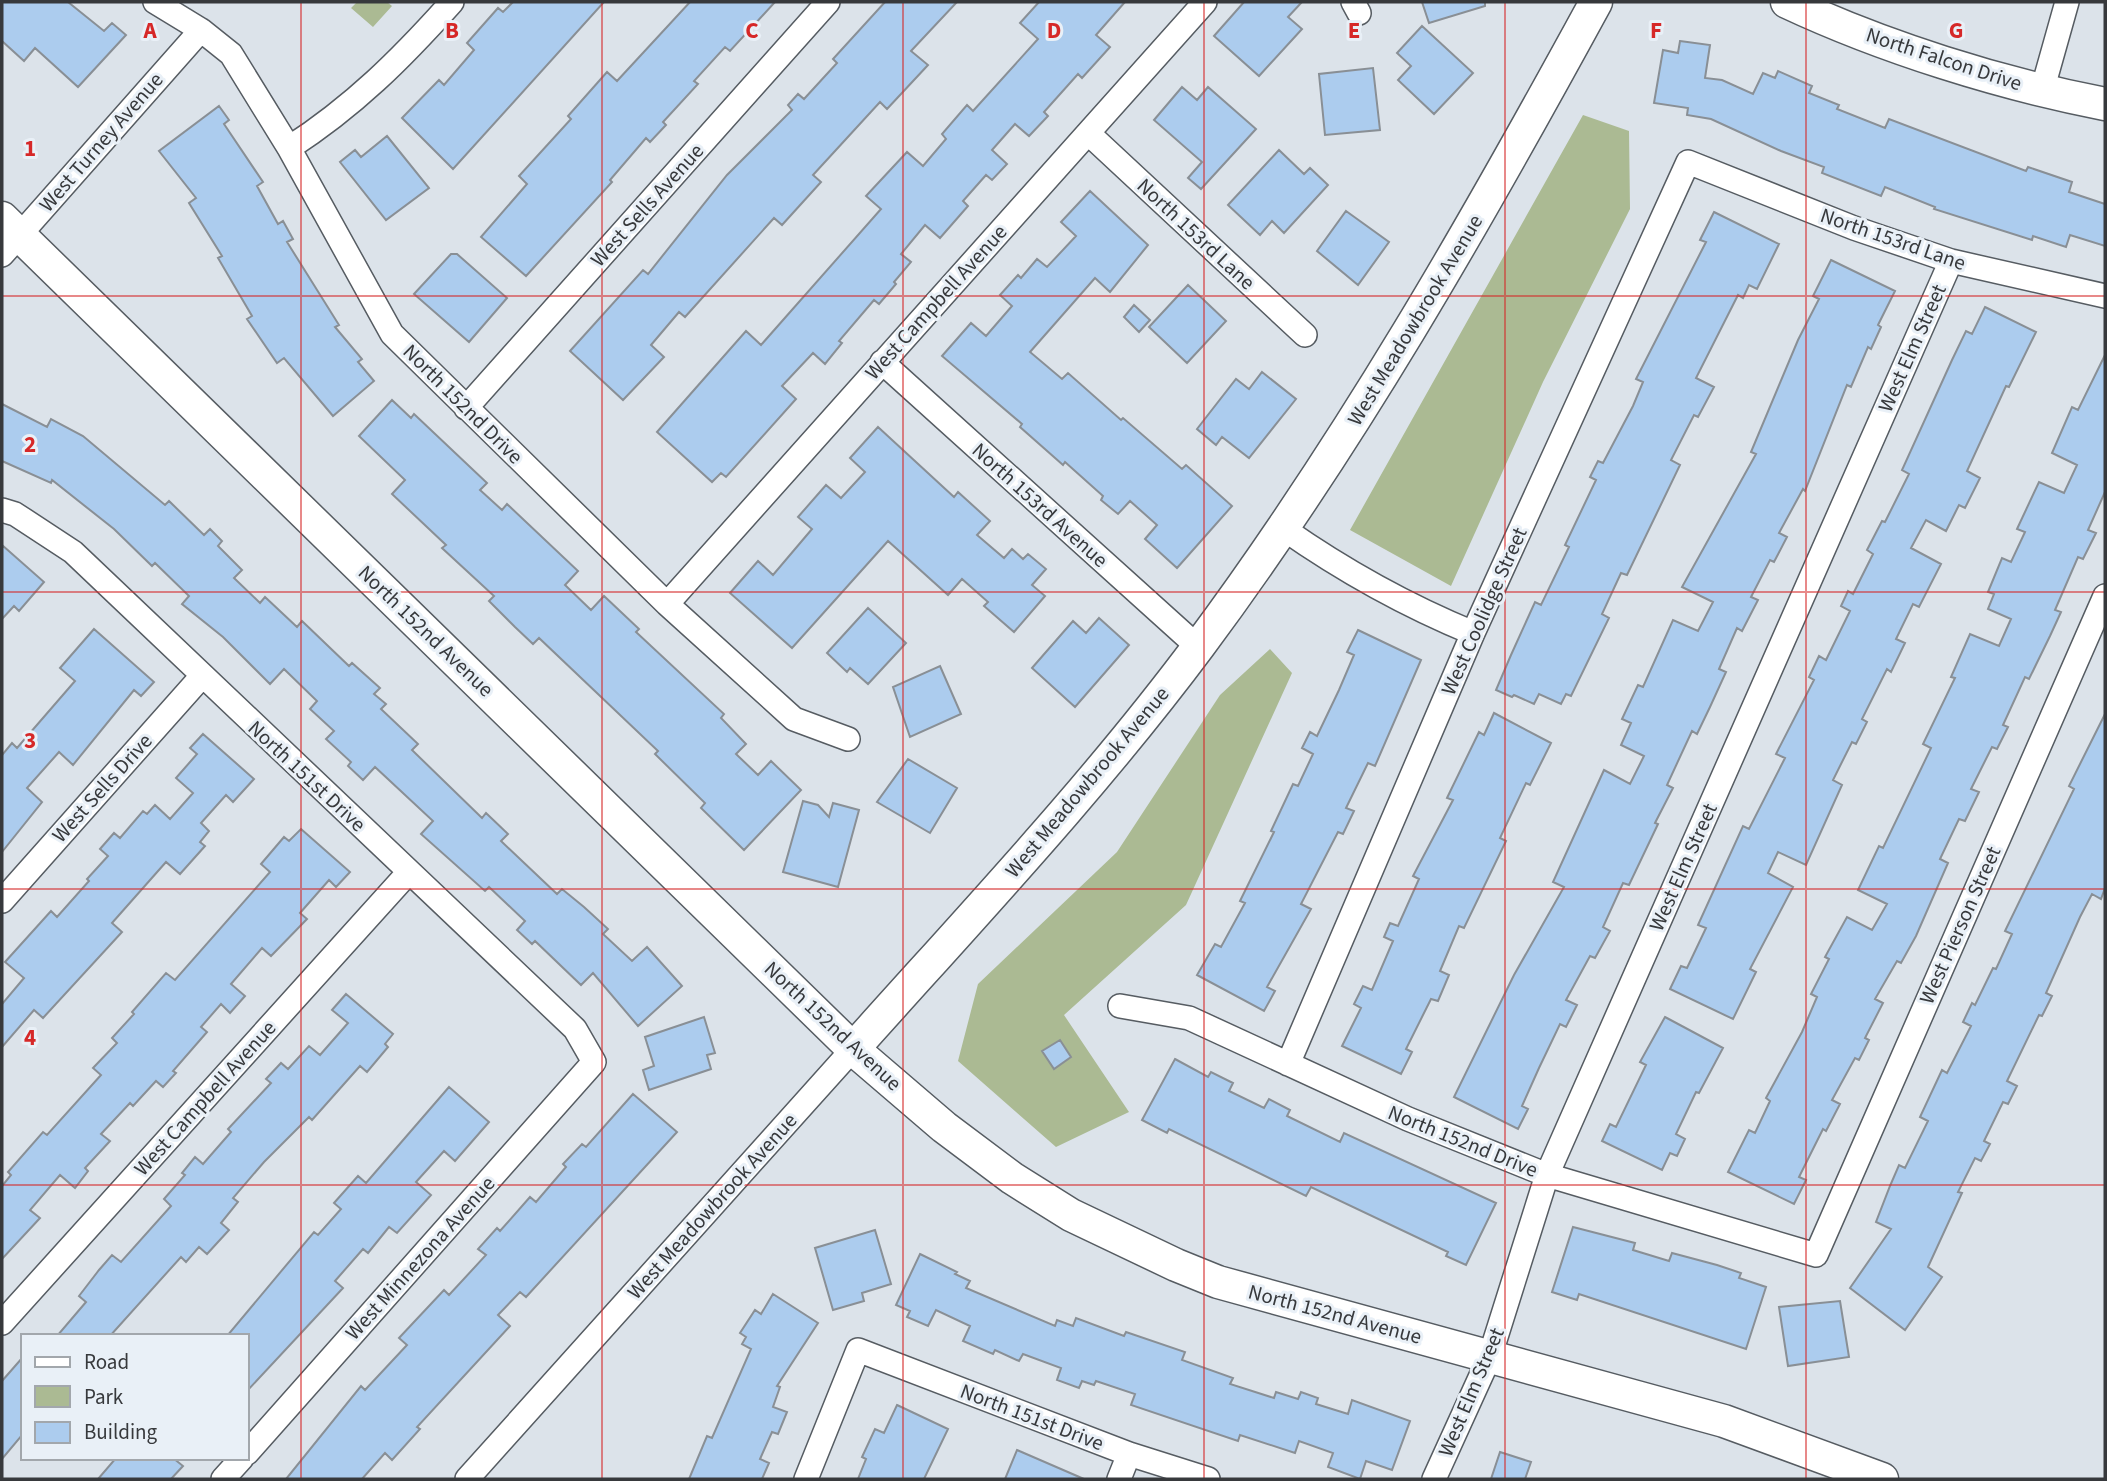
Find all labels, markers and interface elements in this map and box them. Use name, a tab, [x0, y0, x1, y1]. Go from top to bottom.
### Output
text: A	[142, 14, 157, 47]
text: B	[445, 14, 459, 47]
text: C	[745, 14, 759, 47]
text: D	[1047, 14, 1061, 47]
text: E	[1348, 14, 1360, 47]
text: F	[1650, 14, 1662, 47]
text: G	[1949, 14, 1963, 47]
street label: North Falcon Drive	[1862, 20, 2026, 98]
street label: West Turney Avenue	[32, 66, 170, 218]
text: 1	[24, 132, 36, 165]
street label: West Sells Avenue	[583, 137, 711, 273]
street label: North 153rd Lane	[1130, 171, 1262, 297]
street label: North 153rd Lane	[1816, 200, 1970, 278]
street label: West Meadowbrook Avenue	[1340, 209, 1490, 431]
street label: West Campbell Avenue	[858, 218, 1014, 386]
street label: West Elm Street	[1870, 279, 1954, 417]
street label: North 152nd Drive	[396, 337, 530, 471]
text: 2	[24, 428, 36, 461]
street label: North 153rd Avenue	[965, 436, 1115, 574]
street label: West Coolidge Street	[1433, 522, 1535, 700]
street label: North 152nd Avenue	[351, 558, 501, 704]
street label: West Meadowbrook Avenue	[998, 680, 1176, 884]
street label: North 151st Drive	[241, 713, 373, 839]
text: 3	[24, 724, 36, 757]
street label: West Sells Drive	[45, 727, 159, 849]
street label: West Elm Street	[1641, 798, 1725, 936]
street label: West Pierson Street	[1912, 841, 2008, 1009]
street label: North 152nd Avenue	[758, 954, 908, 1098]
street label: West Campbell Avenue	[127, 1014, 283, 1182]
text: 4	[24, 1021, 36, 1054]
street label: North 152nd Drive	[1384, 1097, 1542, 1185]
street label: West Meadowbrook Avenue	[620, 1106, 804, 1306]
street label: West Minnezona Avenue	[338, 1169, 502, 1347]
street label: North 152nd Avenue	[1245, 1276, 1425, 1352]
street label: West Elm Street	[1430, 1323, 1512, 1461]
legend	[21, 1334, 248, 1460]
text: Road	[84, 1347, 129, 1377]
street label: North 151st Drive	[956, 1376, 1108, 1458]
text: Park	[84, 1382, 124, 1412]
text: Building	[84, 1417, 158, 1447]

